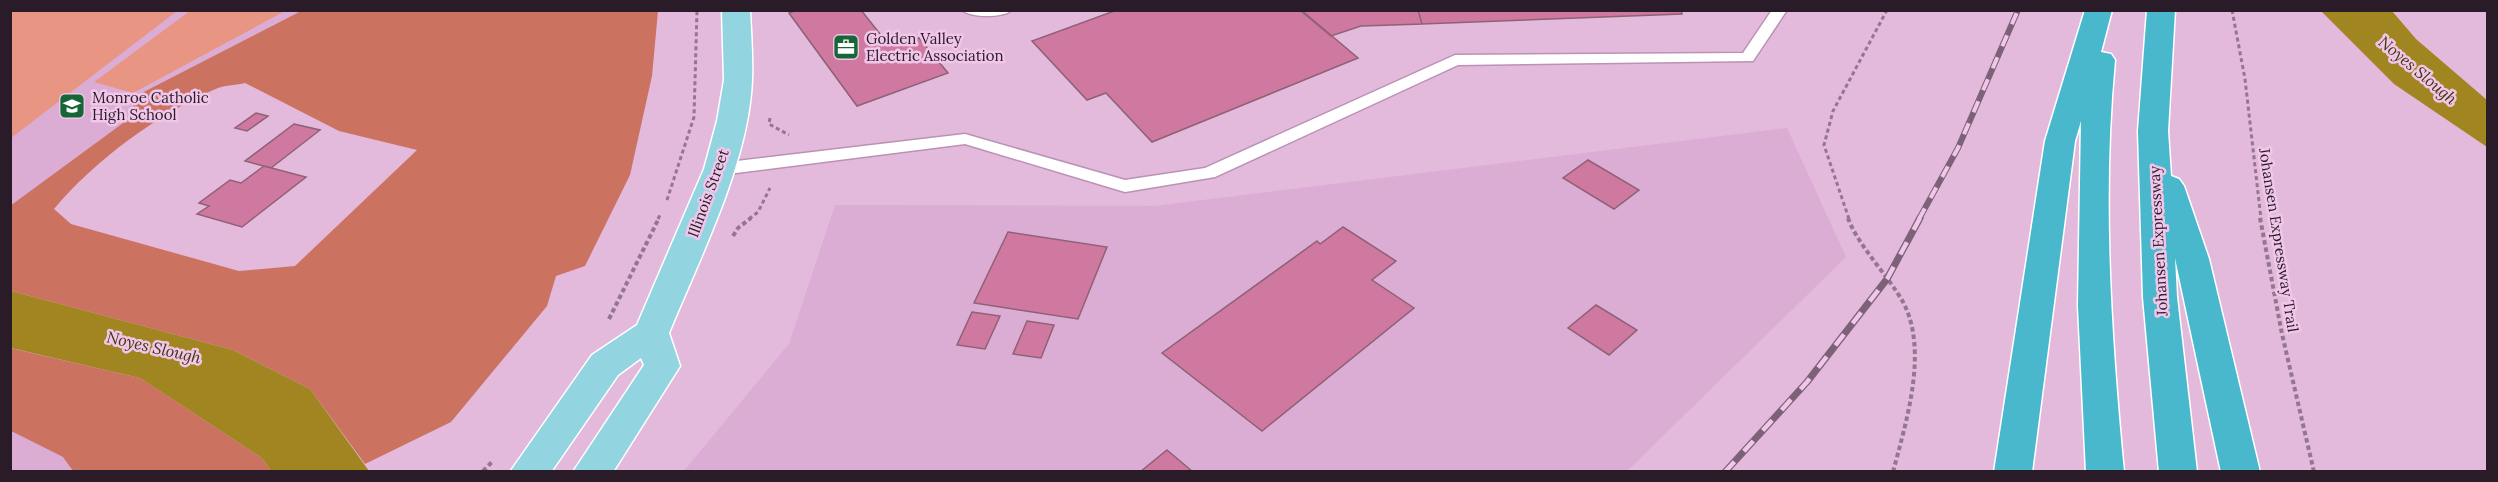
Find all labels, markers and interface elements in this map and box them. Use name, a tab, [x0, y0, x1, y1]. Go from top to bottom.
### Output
place label: Golden Valley Electric Association	[866, 29, 1004, 65]
water label: Noyes Slough	[2375, 31, 2461, 109]
office icon: Golden Valley Electric Association	[831, 32, 861, 62]
place label: Monroe Catholic High School	[92, 88, 209, 124]
school or university icon: Monroe Catholic High School	[57, 91, 87, 121]
street label: Illinois Street	[683, 146, 733, 240]
street label: Johansen Expressway Trail	[2255, 146, 2303, 333]
street label: Johansen Expressway	[2145, 165, 2171, 318]
water label: Noyes Slough	[105, 326, 203, 368]

